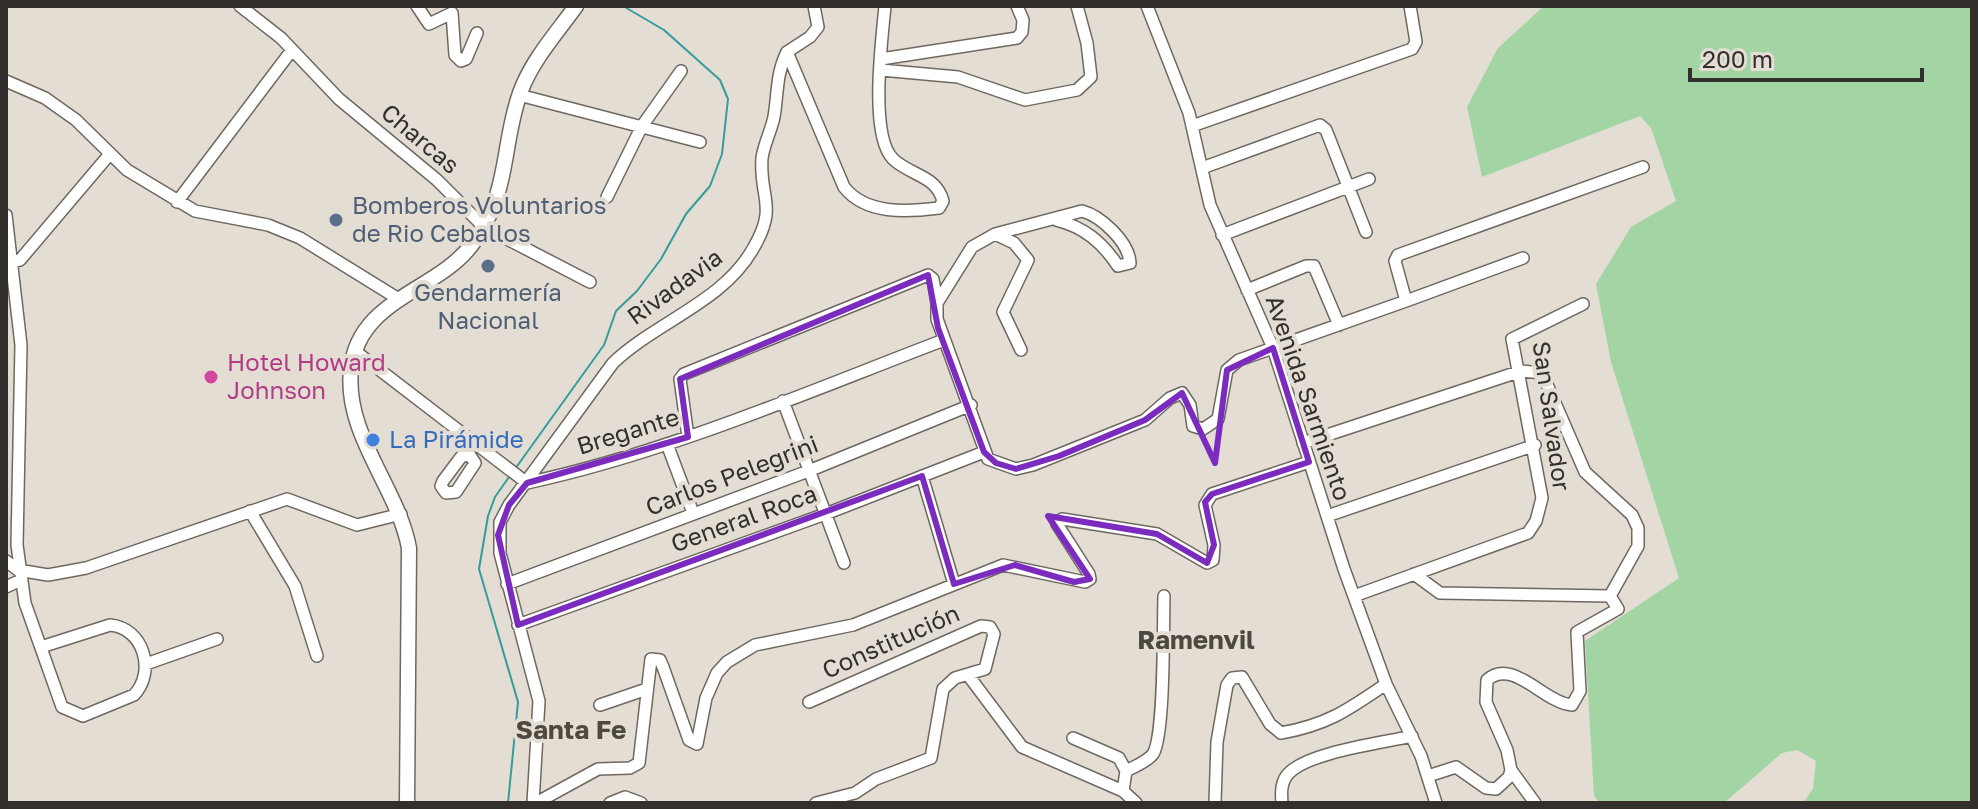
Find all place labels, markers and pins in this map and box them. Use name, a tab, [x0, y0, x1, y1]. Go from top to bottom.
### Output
place label: Bomberos Voluntarios de Rio Ceballos	[352, 190, 606, 247]
marker: Bomberos Voluntarios de Rio Ceballos	[327, 211, 345, 229]
marker: Gendarmería Nacional	[479, 257, 497, 275]
place label: Gendarmería Nacional	[414, 277, 562, 334]
place label: Hotel Howard Johnson	[227, 347, 386, 404]
marker: Hotel Howard Johnson	[202, 368, 220, 386]
place label: La Pirámide	[389, 424, 524, 453]
marker: La Pirámide	[364, 431, 382, 449]

